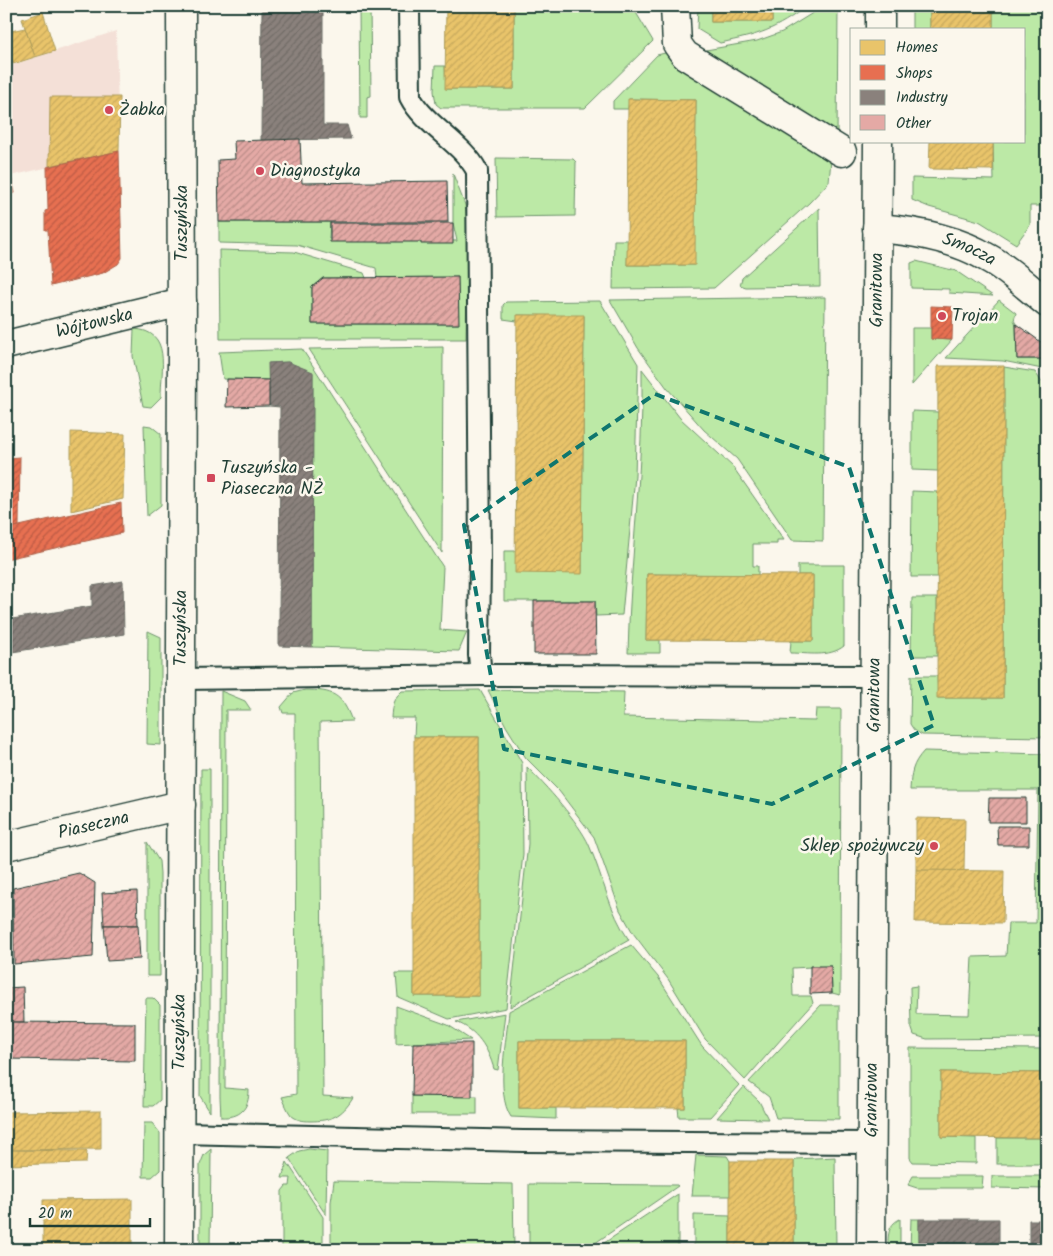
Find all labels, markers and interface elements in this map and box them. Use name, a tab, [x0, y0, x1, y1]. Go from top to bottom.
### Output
legend	[850, 28, 1026, 142]
text: Homes	[896, 36, 939, 60]
text: Shops	[896, 62, 933, 86]
text: Industry	[896, 86, 949, 110]
place label: Żabka	[119, 96, 165, 125]
marker: Żabka	[103, 104, 115, 116]
text: Other	[896, 112, 932, 136]
place label: Diagnostyka	[270, 157, 361, 186]
marker: Diagnostyka	[254, 165, 266, 177]
street label: Tuszyńska	[168, 185, 197, 261]
street label: Smocza	[939, 225, 1001, 274]
street label: Granitowa	[862, 252, 892, 328]
street label: Wójtowska	[53, 300, 136, 347]
place label: Trojan	[952, 302, 998, 331]
marker: Trojan	[936, 310, 948, 322]
place label: Tuszyńska - Piaseczna NŻ	[221, 454, 324, 504]
marker: Tuszyńska - Piaseczna NŻ	[205, 472, 217, 484]
street label: Tuszyńska	[166, 590, 196, 666]
street label: Granitowa	[860, 657, 889, 733]
street label: Piaseczna	[55, 803, 132, 848]
place label: Sklep spożywczy	[801, 832, 925, 861]
marker: Sklep spożywczy	[928, 840, 940, 852]
street label: Tuszyńska	[165, 994, 194, 1070]
street label: Granitowa	[857, 1062, 887, 1138]
scale bar	[30, 1196, 150, 1228]
text: 20 m	[38, 1202, 72, 1226]

